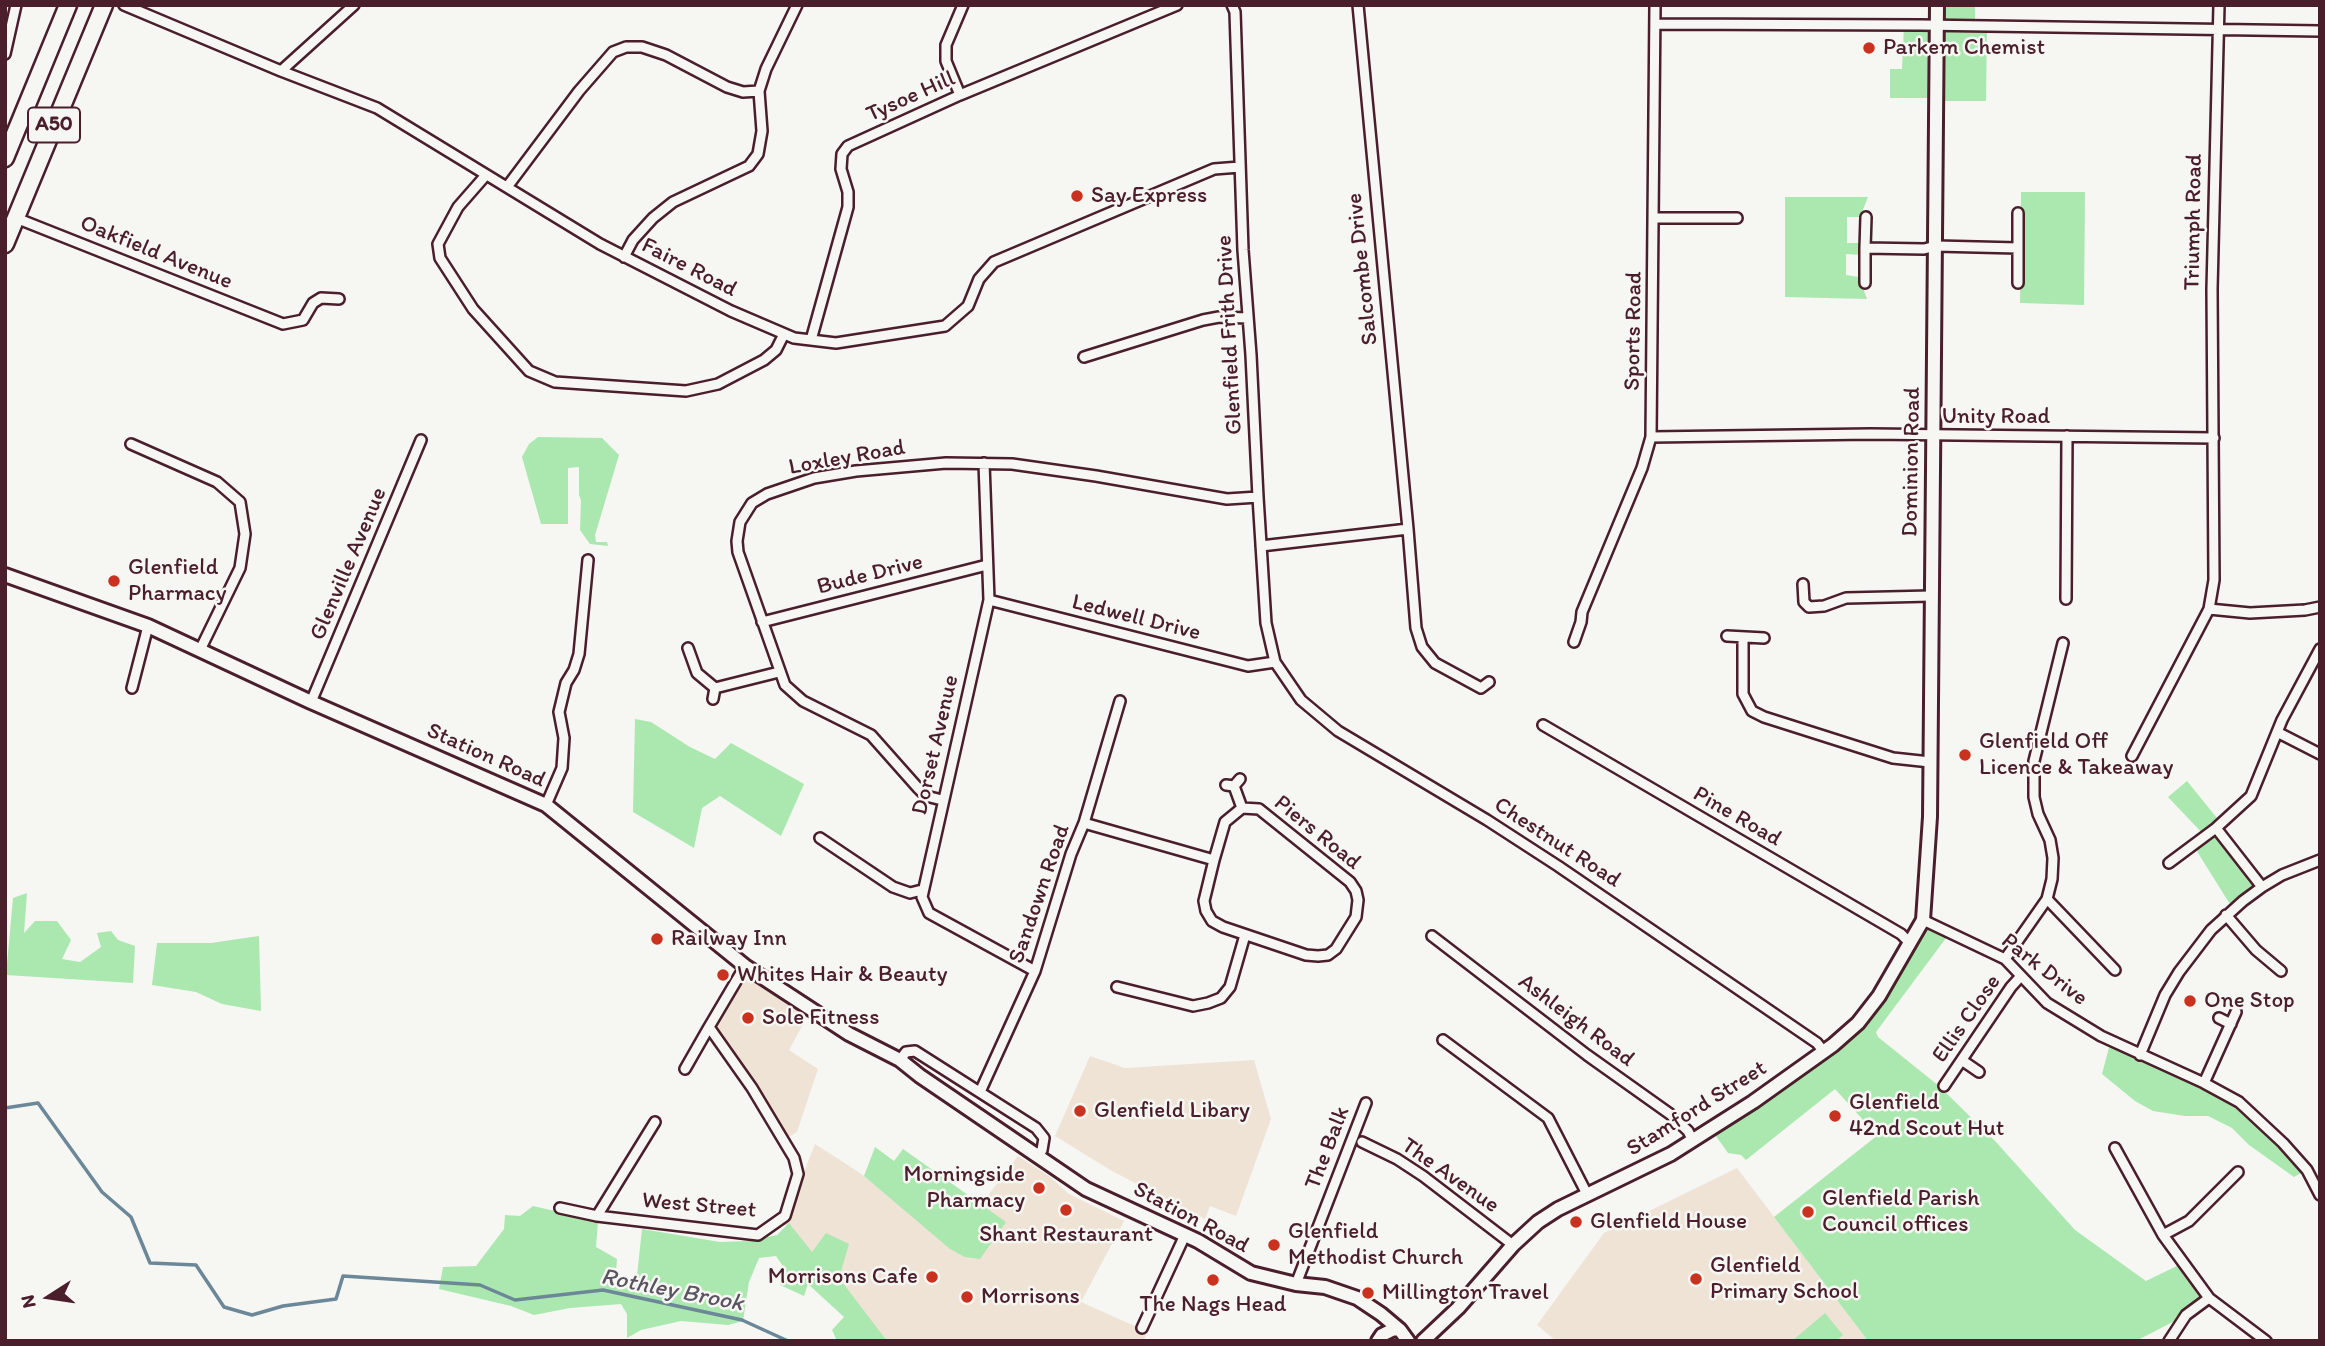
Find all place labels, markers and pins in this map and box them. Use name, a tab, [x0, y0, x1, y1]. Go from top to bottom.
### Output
place label: Parkem Chemist	[1883, 34, 2045, 62]
marker: Parkem Chemist	[1861, 40, 1877, 56]
place label: Say Express	[1091, 182, 1207, 210]
marker: Say Express	[1069, 188, 1085, 204]
place label: Glenfield Pharmacy	[128, 554, 226, 608]
marker: Glenfield Pharmacy	[106, 573, 122, 589]
place label: Glenfield Off Licence & Takeaway	[1979, 728, 2173, 782]
marker: Glenfield Off Licence & Takeaway	[1957, 747, 1973, 763]
place label: Railway Inn	[671, 925, 787, 953]
marker: Railway Inn	[649, 931, 665, 947]
place label: Whites Hair & Beauty	[737, 961, 947, 989]
marker: Whites Hair & Beauty	[715, 967, 731, 983]
place label: One Stop	[2204, 987, 2295, 1015]
marker: One Stop	[2182, 993, 2198, 1009]
place label: Sole Fitness	[762, 1004, 879, 1032]
marker: Sole Fitness	[740, 1010, 756, 1026]
place label: Glenfield 42nd Scout Hut	[1849, 1089, 2005, 1143]
place label: Glenfield Libary	[1094, 1097, 1250, 1125]
marker: Glenfield Libary	[1072, 1103, 1088, 1119]
marker: Glenfield 42nd Scout Hut	[1827, 1108, 1843, 1124]
place label: Morningside Pharmacy	[903, 1161, 1025, 1215]
marker: Morningside Pharmacy	[1031, 1180, 1047, 1196]
place label: Glenfield Parish Council offices	[1822, 1185, 1979, 1239]
marker: Shant Restaurant	[1058, 1202, 1074, 1218]
marker: Glenfield Parish Council offices	[1800, 1204, 1816, 1220]
place label: Glenfield House	[1590, 1208, 1747, 1236]
marker: Glenfield House	[1568, 1214, 1584, 1230]
place label: Glenfield Methodist Church	[1288, 1218, 1463, 1272]
place label: Shant Restaurant	[979, 1221, 1153, 1249]
marker: Glenfield Methodist Church	[1266, 1237, 1282, 1253]
place label: Glenfield Primary School	[1710, 1252, 1859, 1306]
place label: Morrisons Cafe	[768, 1263, 918, 1291]
marker: Morrisons Cafe	[924, 1269, 940, 1285]
marker: Glenfield Primary School	[1688, 1271, 1704, 1287]
marker: The Nags Head	[1205, 1272, 1221, 1288]
place label: Millington Travel	[1382, 1279, 1549, 1307]
place label: Morrisons	[981, 1283, 1080, 1311]
marker: Millington Travel	[1360, 1285, 1376, 1301]
marker: Morrisons	[959, 1289, 975, 1305]
place label: The Nags Head	[1139, 1291, 1287, 1319]

